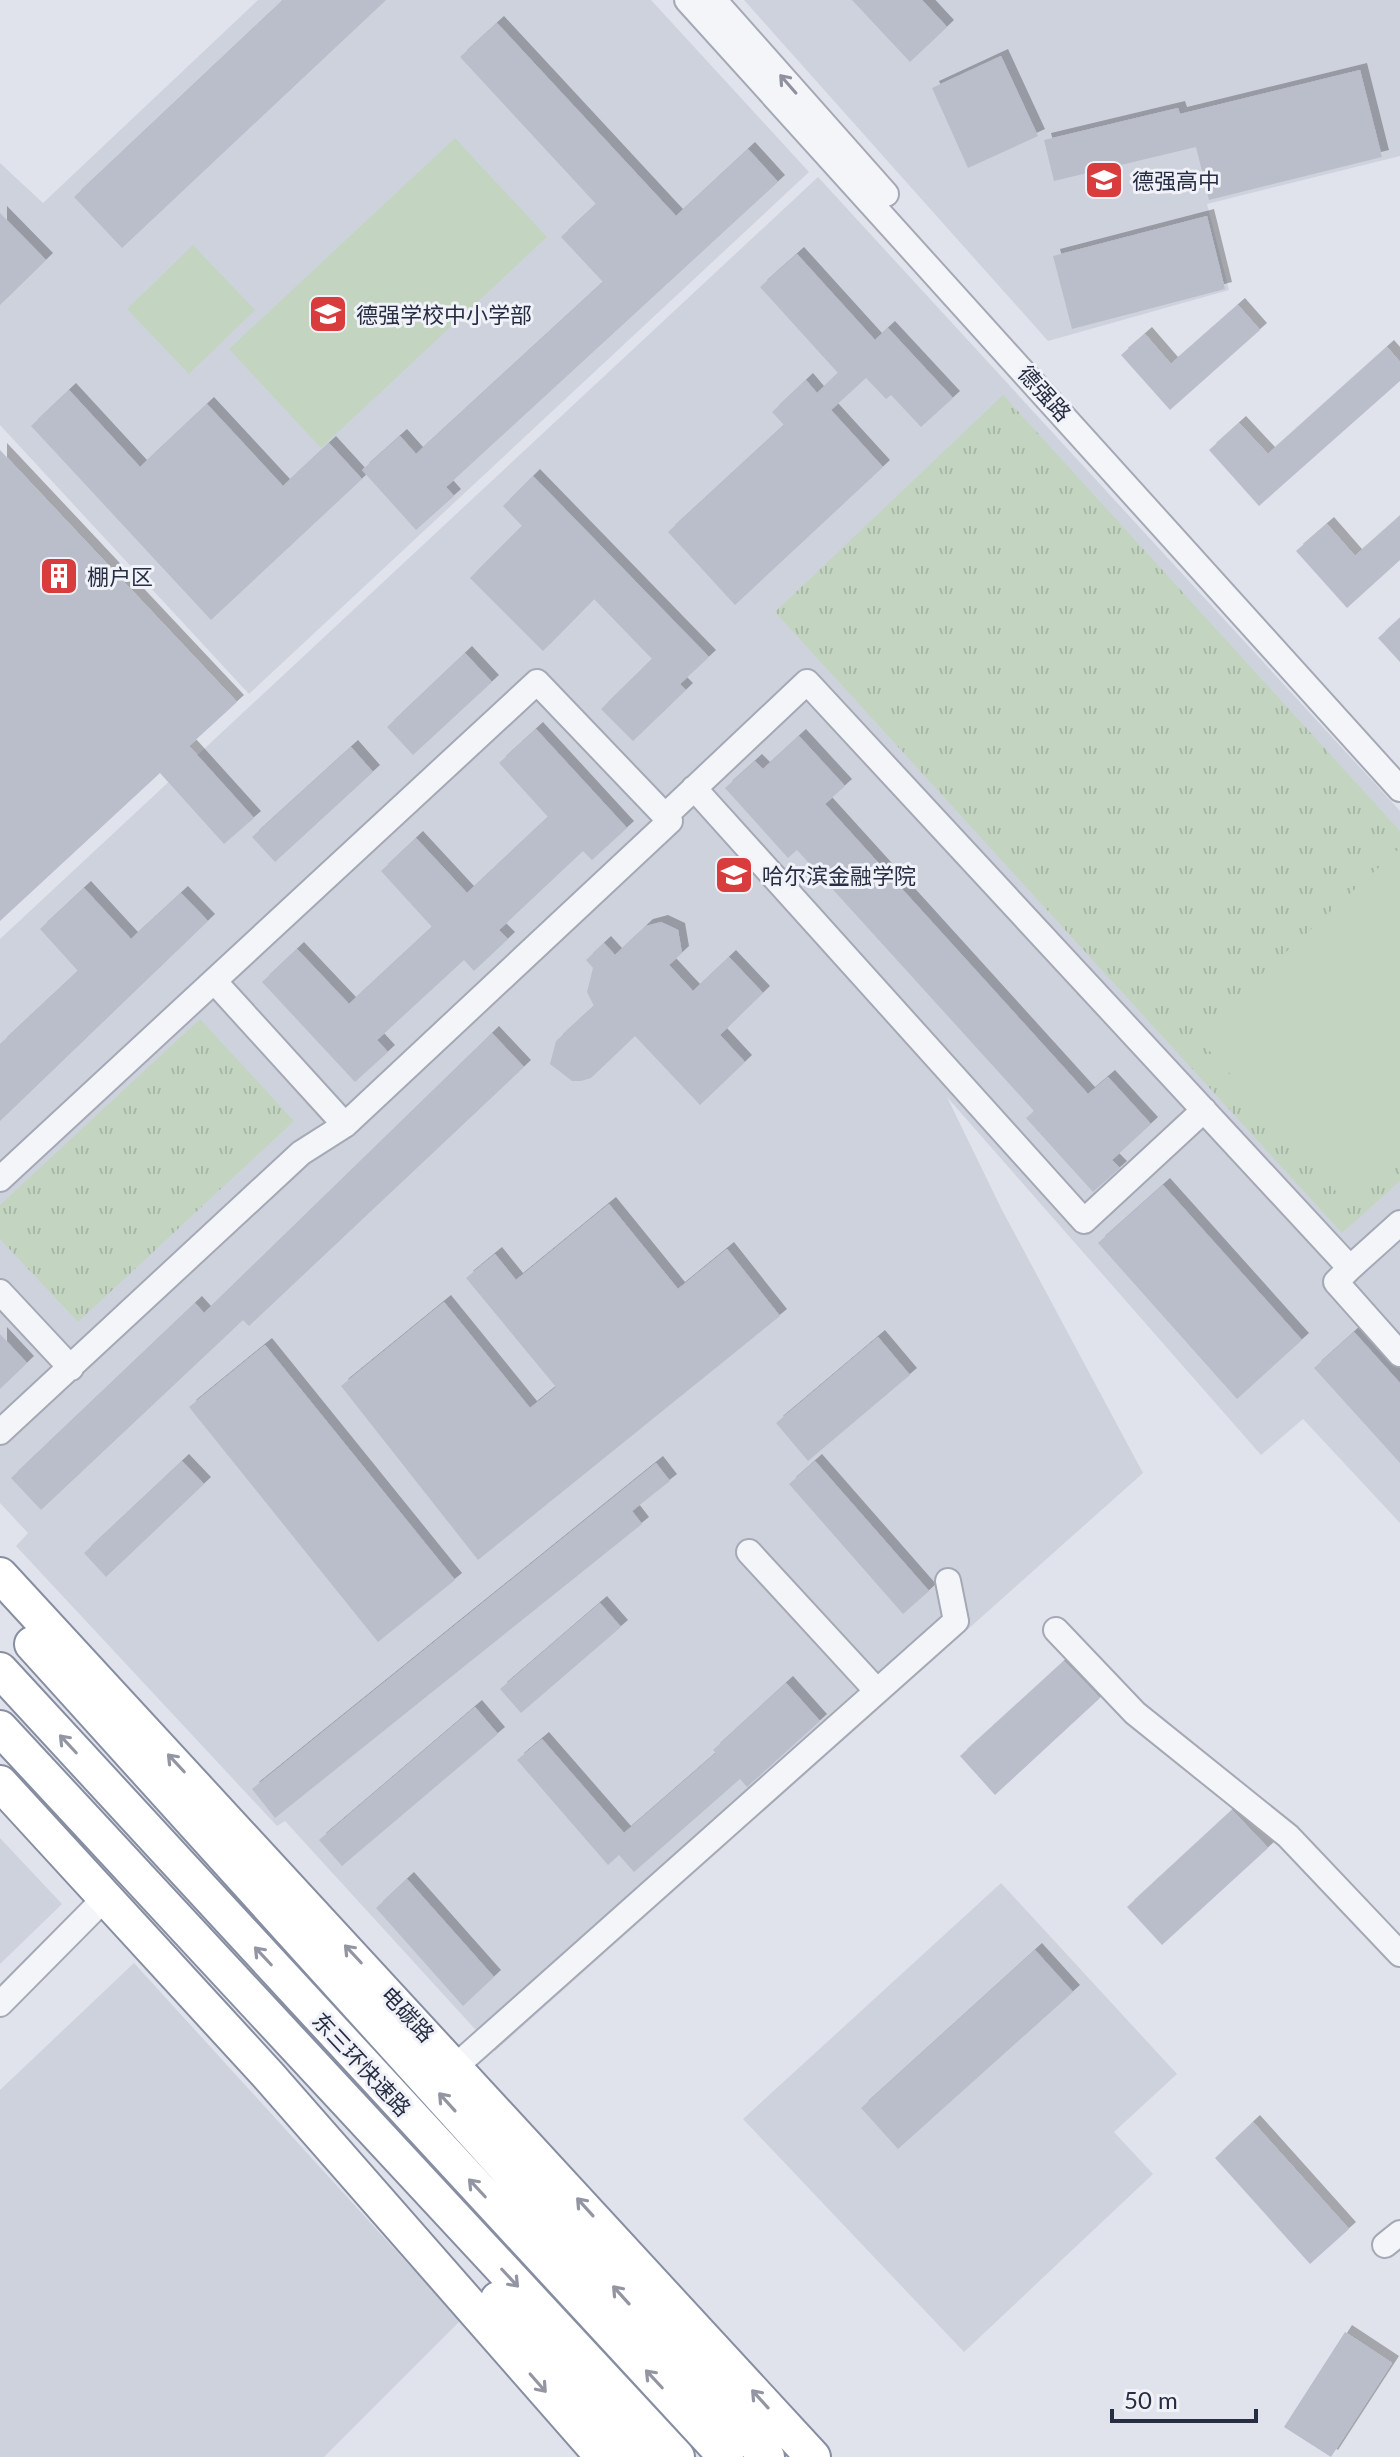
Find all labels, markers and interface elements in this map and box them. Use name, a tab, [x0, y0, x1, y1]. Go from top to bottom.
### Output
one-way arrow	[779, 74, 797, 94]
school or university icon: 德强高中	[1083, 159, 1125, 201]
place label: 德强高中	[1132, 167, 1220, 194]
school or university icon: 德强学校中小学部	[307, 293, 349, 335]
place label: 德强学校中小学部	[356, 301, 532, 328]
street label: 德强路	[1013, 359, 1077, 427]
building icon: 棚户区	[38, 555, 80, 597]
place label: 棚户区	[87, 563, 153, 590]
school or university icon: 哈尔滨金融学院	[713, 854, 755, 896]
place label: 哈尔滨金融学院	[762, 862, 916, 889]
one-way arrow	[59, 1735, 77, 1755]
one-way arrow	[167, 1754, 185, 1774]
one-way arrow	[343, 1944, 362, 1964]
one-way arrow	[253, 1946, 272, 1966]
street label: 电碳路	[376, 1981, 440, 2047]
street label: 东三环快速路	[307, 2007, 417, 2121]
one-way arrow	[438, 2092, 456, 2112]
one-way arrow	[469, 2179, 487, 2199]
one-way arrow	[576, 2197, 595, 2217]
one-way arrow	[501, 2268, 520, 2288]
one-way arrow	[611, 2285, 630, 2305]
one-way arrow	[644, 2369, 663, 2389]
one-way arrow	[529, 2373, 547, 2393]
scale bar	[1112, 2373, 1256, 2423]
text: 50 m	[1124, 2385, 1178, 2414]
one-way arrow	[752, 2390, 770, 2410]

